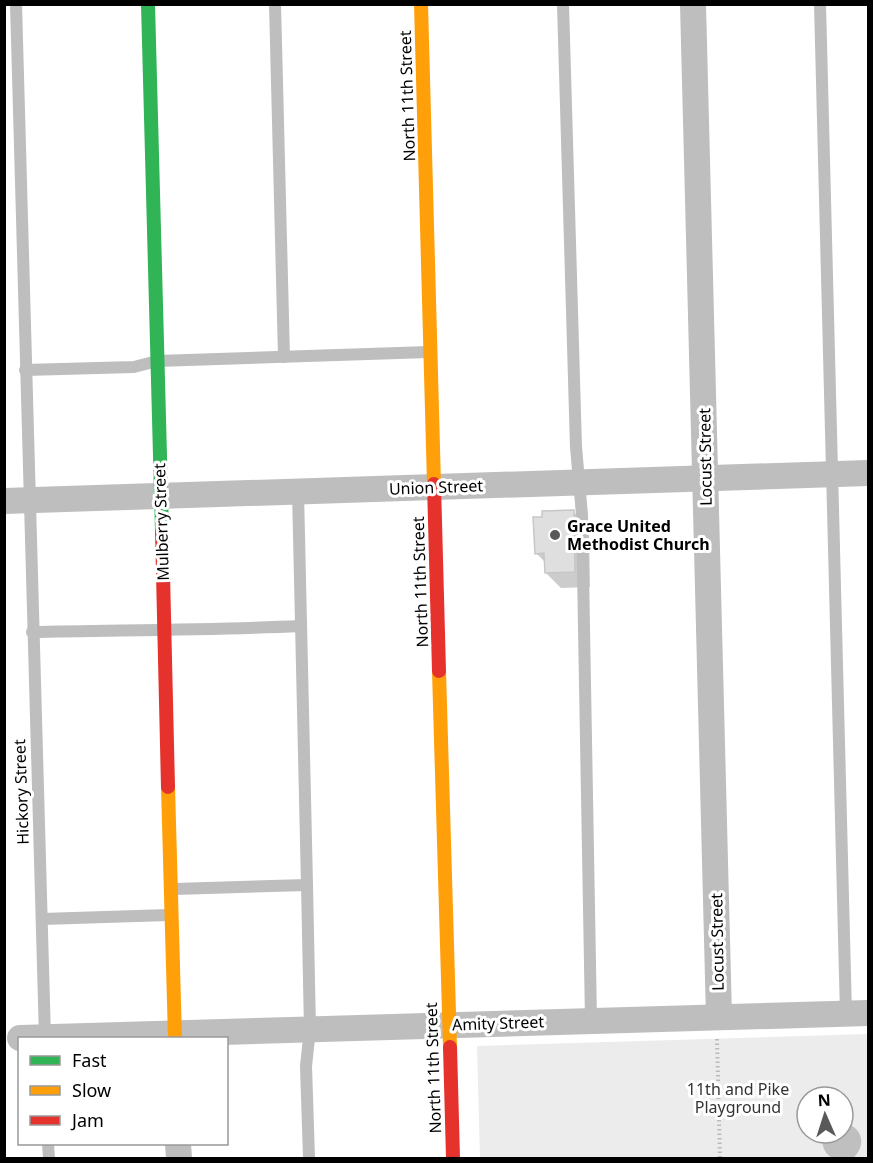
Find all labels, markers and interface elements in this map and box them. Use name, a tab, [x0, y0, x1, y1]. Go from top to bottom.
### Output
street label: North 11th Street	[394, 30, 420, 162]
street label: Locust Street	[693, 408, 717, 506]
street label: Mulberry Street	[148, 463, 174, 581]
street label: Union Street	[389, 474, 484, 500]
place label: Grace United Methodist Church	[567, 515, 710, 555]
street label: North 11th Street	[407, 516, 433, 648]
marker: Grace United Methodist Church	[548, 528, 562, 542]
street label: Hickory Street	[8, 739, 34, 845]
street label: Locust Street	[705, 893, 729, 991]
street label: North 11th Street	[420, 1002, 446, 1134]
street label: Amity Street	[452, 1010, 545, 1036]
legend	[18, 1037, 228, 1145]
text: Fast	[72, 1048, 107, 1072]
text: Slow	[72, 1078, 111, 1102]
park label: 11th and Pike Playground	[687, 1078, 789, 1118]
north arrow	[795, 1085, 855, 1145]
text: N	[817, 1089, 831, 1111]
text: Jam	[70, 1108, 104, 1132]

